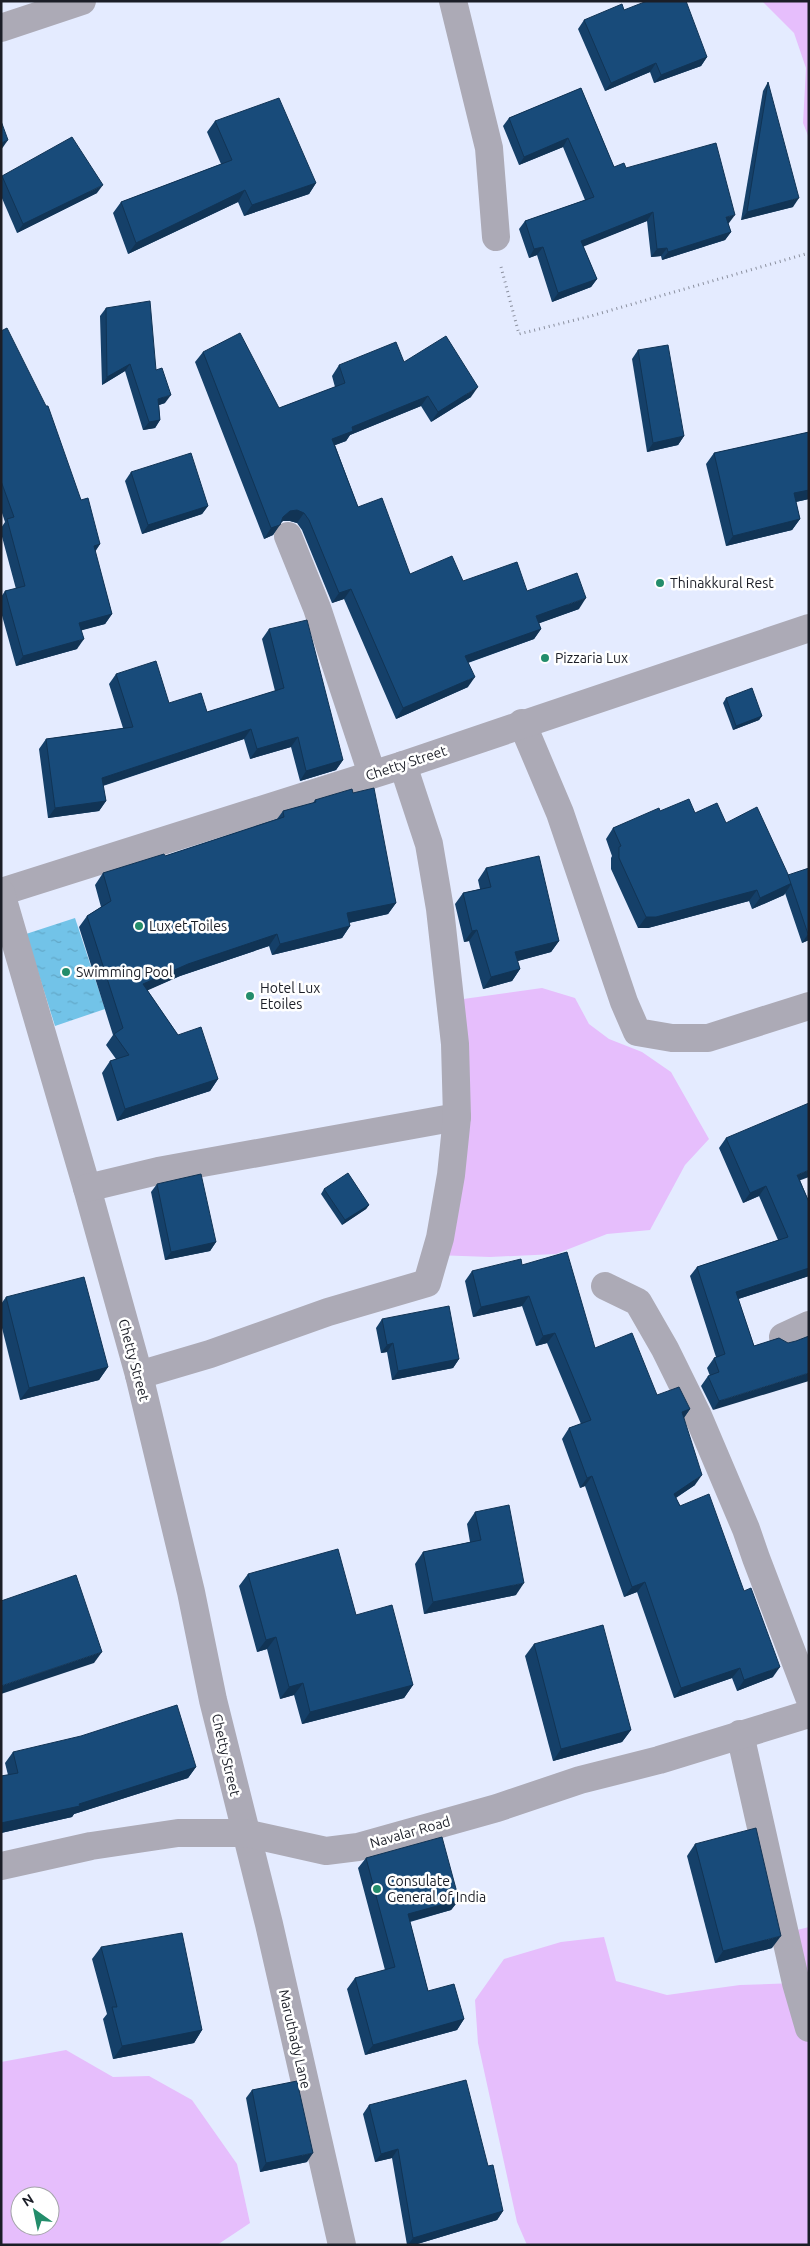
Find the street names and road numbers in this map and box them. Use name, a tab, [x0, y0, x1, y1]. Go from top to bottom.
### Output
street label: Chetty Street	[363, 742, 449, 784]
street label: Chetty Street	[115, 1317, 153, 1403]
street label: Chetty Street	[209, 1712, 243, 1798]
street label: Navalar Road	[368, 1813, 452, 1851]
street label: Maruthady Lane	[276, 1988, 314, 2090]

